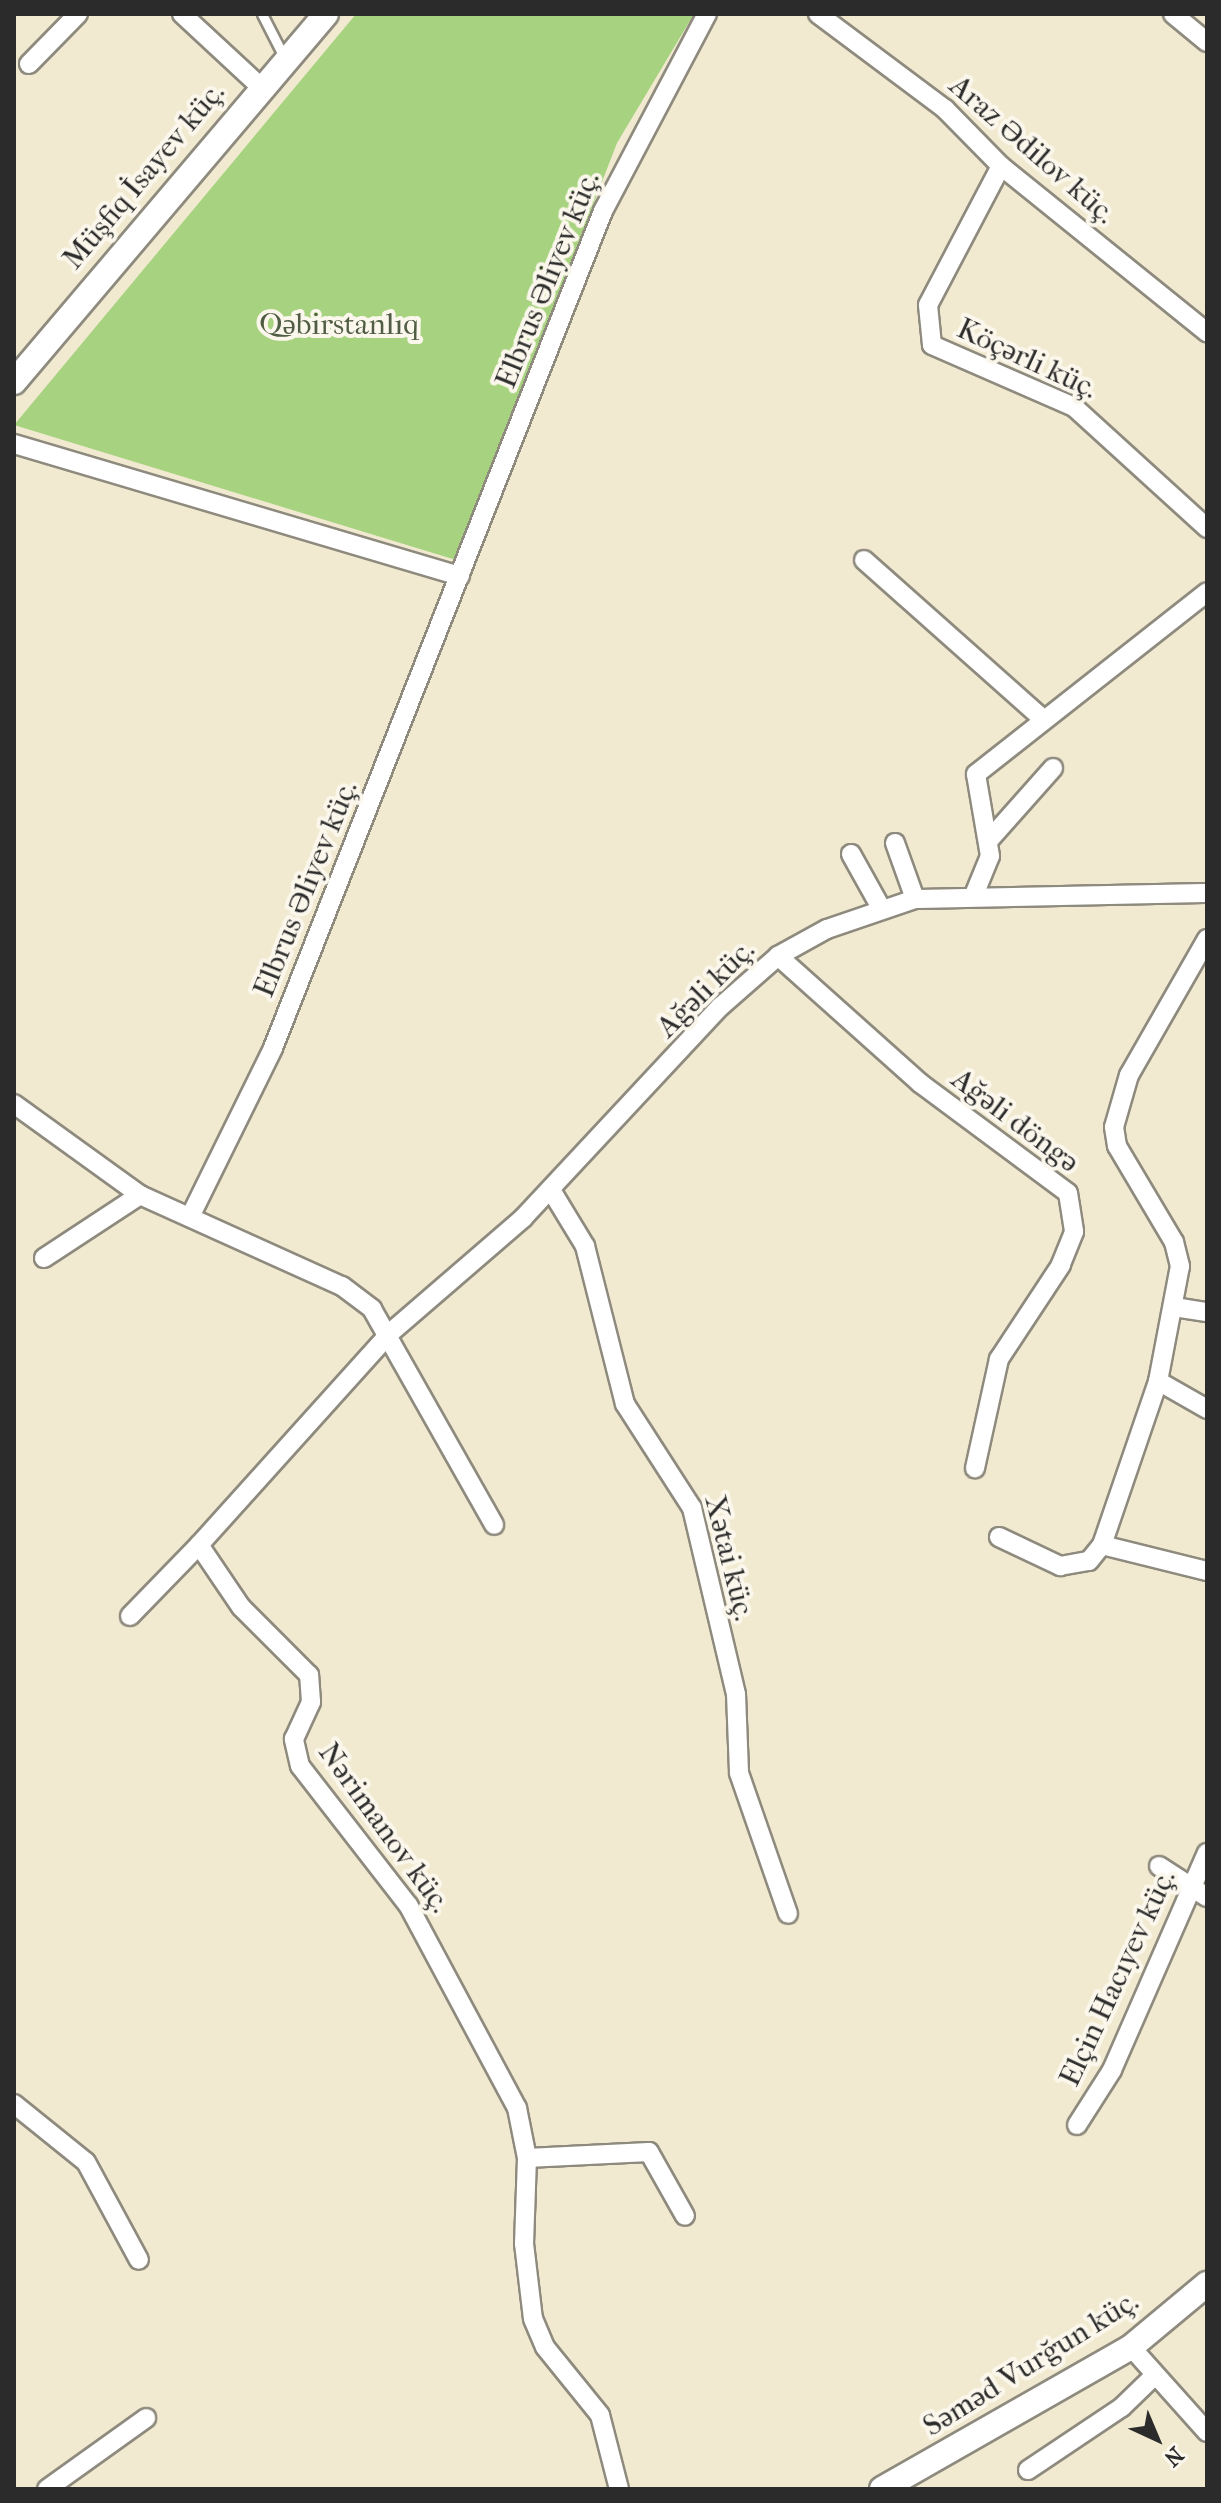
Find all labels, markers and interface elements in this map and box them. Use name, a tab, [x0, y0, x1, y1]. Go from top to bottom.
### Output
street label: Araz Ədilov küç.	[942, 68, 1122, 232]
street label: Müşfiq İsayev küç.	[55, 75, 233, 277]
street label: Elbrus Əliyev küç.	[488, 166, 608, 394]
park label: Qəbirstanlıq	[259, 307, 419, 343]
street label: Köçərli küç.	[951, 311, 1103, 407]
street label: Elbrus Əliyev küç.	[246, 775, 366, 1003]
street label: Ağəli küç.	[649, 932, 763, 1046]
street label: Ağəli döngə	[944, 1061, 1086, 1181]
street label: Xətai küç.	[696, 1492, 762, 1624]
street label: Nərimanov küç.	[310, 1736, 458, 1920]
street label: Elçin Hacıyev küç.	[1052, 1864, 1184, 2092]
street label: Səməd Vurğun küç.	[917, 2283, 1145, 2445]
north arrow	[1117, 2399, 1197, 2479]
text: N	[1159, 2441, 1189, 2471]

